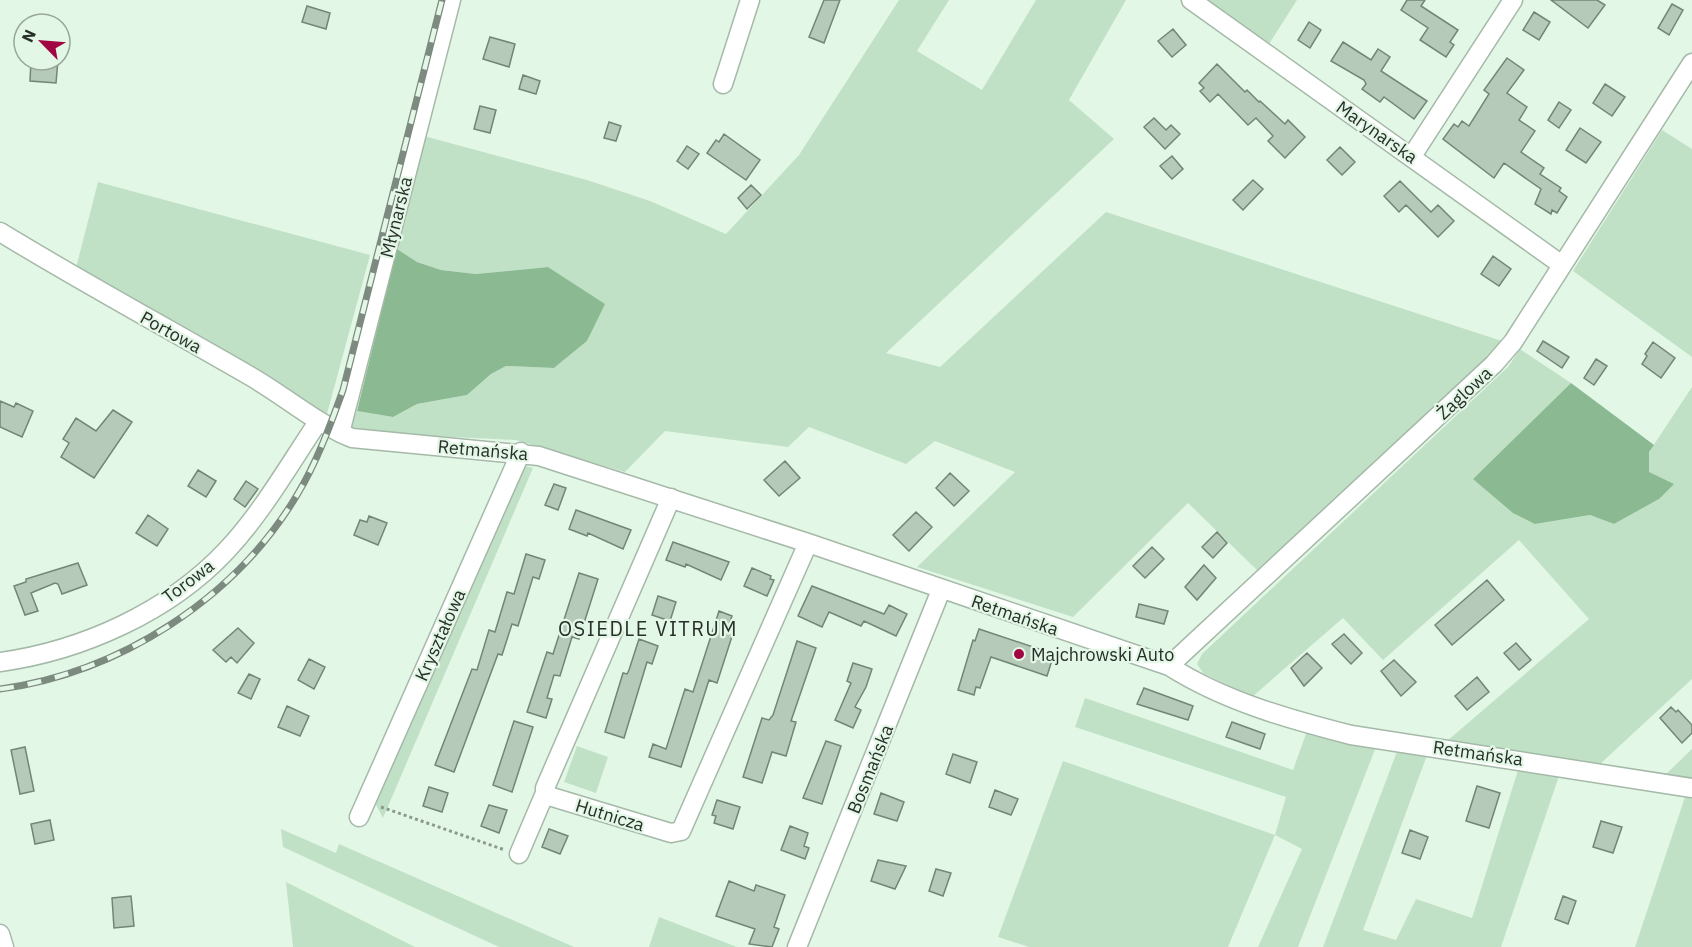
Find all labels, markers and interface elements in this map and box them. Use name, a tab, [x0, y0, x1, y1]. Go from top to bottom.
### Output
north arrow	[12, 12, 72, 72]
text: N	[17, 26, 40, 45]
street label: Marynarska	[1332, 96, 1422, 169]
street label: Młynarska	[375, 174, 417, 260]
street label: Portowa	[136, 306, 206, 358]
street label: Żaglowa	[1431, 361, 1497, 425]
street label: Retmańska	[437, 435, 530, 465]
street label: Torowa	[158, 554, 219, 608]
street label: Kryształowa	[410, 585, 471, 684]
street label: Retmańska	[968, 589, 1062, 641]
district label: OSIEDLE VITRUM	[558, 615, 738, 642]
place label: Majchrowski Auto	[1031, 643, 1174, 666]
marker: Majchrowski Auto	[1012, 647, 1026, 661]
street label: Bosmańska	[842, 721, 898, 817]
street label: Retmańska	[1431, 735, 1525, 771]
street label: Hutnicza	[573, 794, 648, 836]

